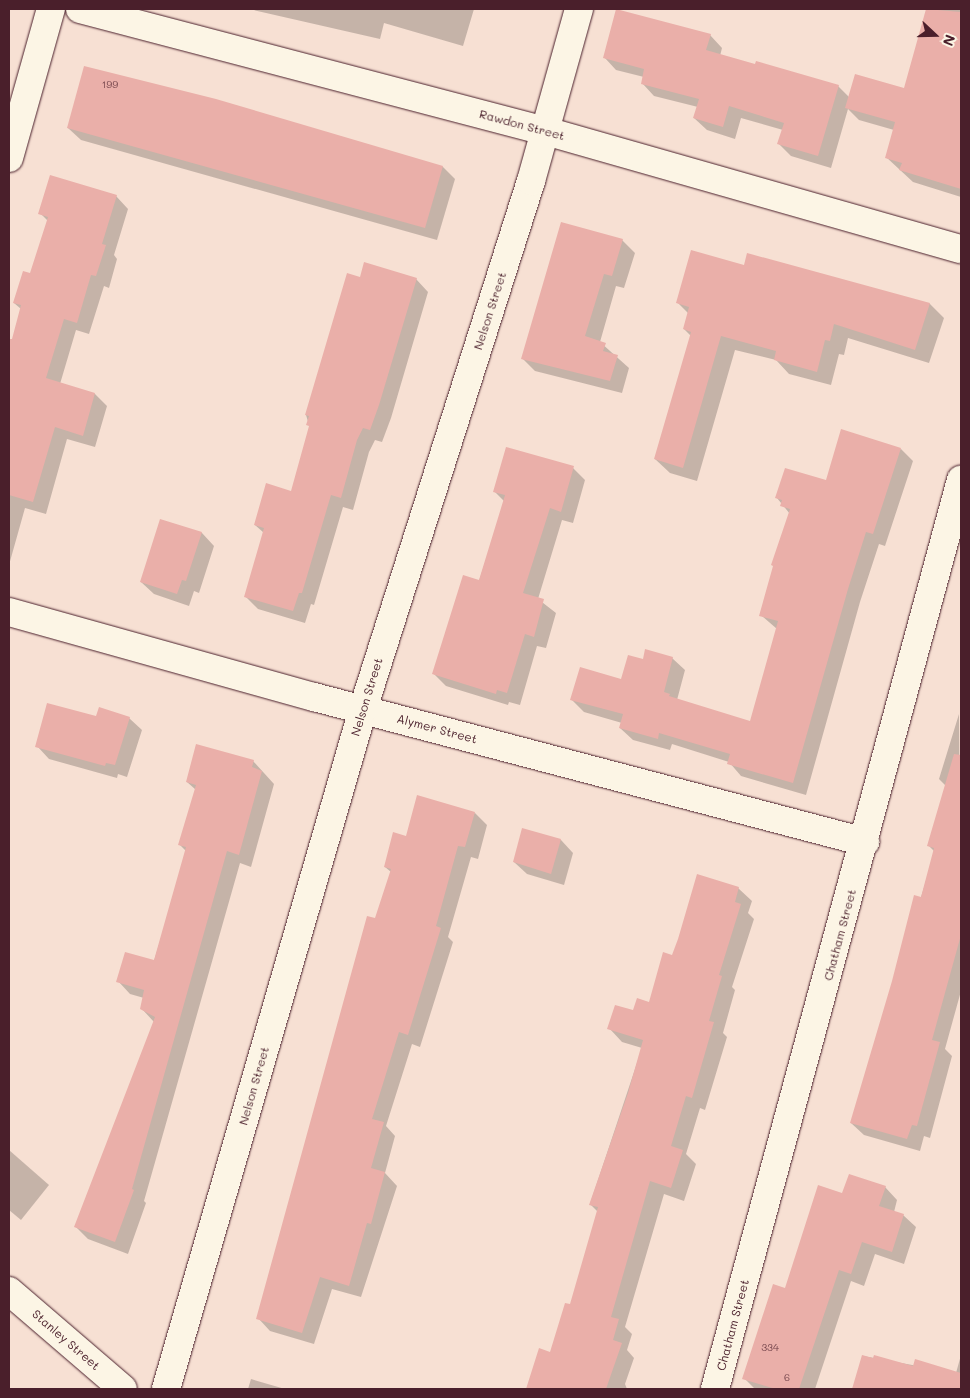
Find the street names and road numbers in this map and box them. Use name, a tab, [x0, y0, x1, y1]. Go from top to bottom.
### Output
street label: Rawdon Street	[478, 107, 566, 143]
street label: Nelson Street	[471, 270, 509, 352]
street label: Nelson Street	[348, 656, 386, 738]
street label: Alymer Street	[395, 711, 479, 747]
street label: Chatham Street	[821, 888, 859, 982]
street label: Nelson Street	[236, 1045, 272, 1127]
street label: Chatham Street	[714, 1278, 752, 1372]
street label: Stanley Street	[29, 1307, 103, 1373]

